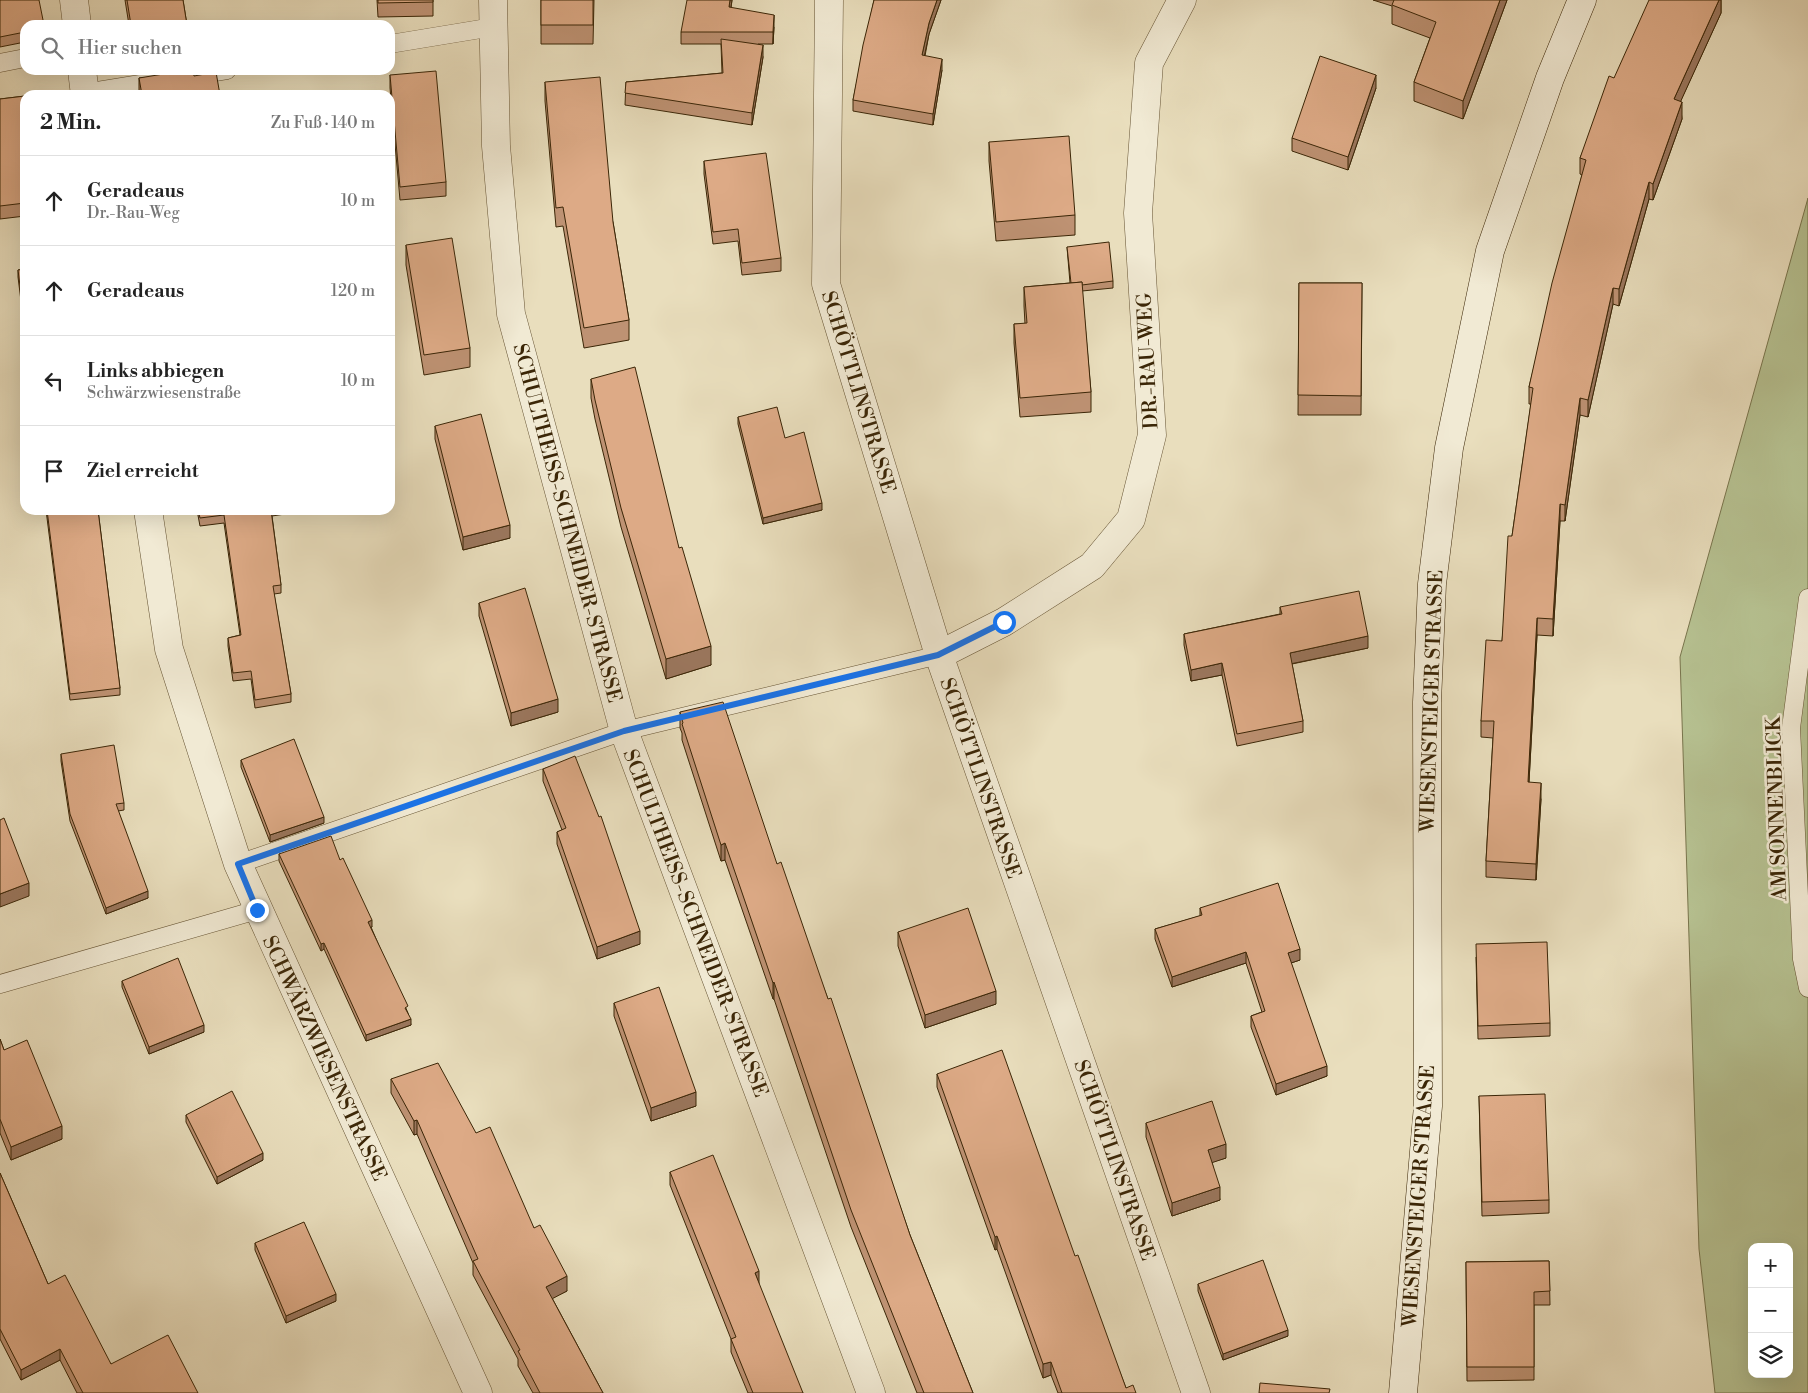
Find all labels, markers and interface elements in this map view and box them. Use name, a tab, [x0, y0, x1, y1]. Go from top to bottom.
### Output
search box	[20, 20, 395, 75]
icon: search	[38, 34, 66, 62]
text: Hier suchen	[78, 36, 182, 60]
text: 2 Min.	[40, 110, 101, 136]
text: Zu Fuß · 140 m	[271, 113, 375, 133]
text: Geradeaus	[87, 179, 184, 203]
icon: ahead	[40, 187, 68, 215]
text: 10 m	[341, 191, 375, 211]
text: Dr.-Rau-Weg	[87, 203, 180, 223]
icon: ahead	[40, 277, 68, 305]
text: Geradeaus	[87, 279, 184, 303]
text: 120 m	[331, 281, 375, 301]
street label: SCHÖTTLINSTRASSE	[815, 288, 901, 497]
street label: DR.-RAU-WEG	[1132, 292, 1165, 430]
street label: SCHULTHEISS-SCHNEIDER-STRASSE	[507, 341, 627, 706]
text: Links abbiegen	[87, 359, 224, 383]
icon: left	[40, 367, 68, 395]
text: 10 m	[341, 371, 375, 391]
text: Schwärzwiesenstraße	[87, 383, 241, 403]
icon: arrive	[40, 457, 68, 485]
text: Ziel erreicht	[87, 459, 198, 483]
street label: WIESENSTEIGER STRASSE	[1415, 569, 1450, 834]
route start	[993, 611, 1016, 634]
street label: SCHÖTTLINSTRASSE	[933, 675, 1027, 882]
street label: AM SONNENBLICK	[1762, 715, 1793, 902]
street label: SCHULTHEISS-SCHNEIDER-STRASSE	[617, 746, 773, 1101]
route end	[246, 899, 269, 922]
street label: SCHWÄRZWIESENSTRASSE	[256, 932, 392, 1185]
street label: SCHÖTTLINSTRASSE	[1067, 1057, 1161, 1264]
street label: WIESENSTEIGER STRASSE	[1398, 1064, 1441, 1329]
map controls	[1748, 1243, 1793, 1378]
button: +	[1748, 1243, 1793, 1288]
button: −	[1748, 1288, 1793, 1333]
button: layers	[1748, 1333, 1793, 1378]

